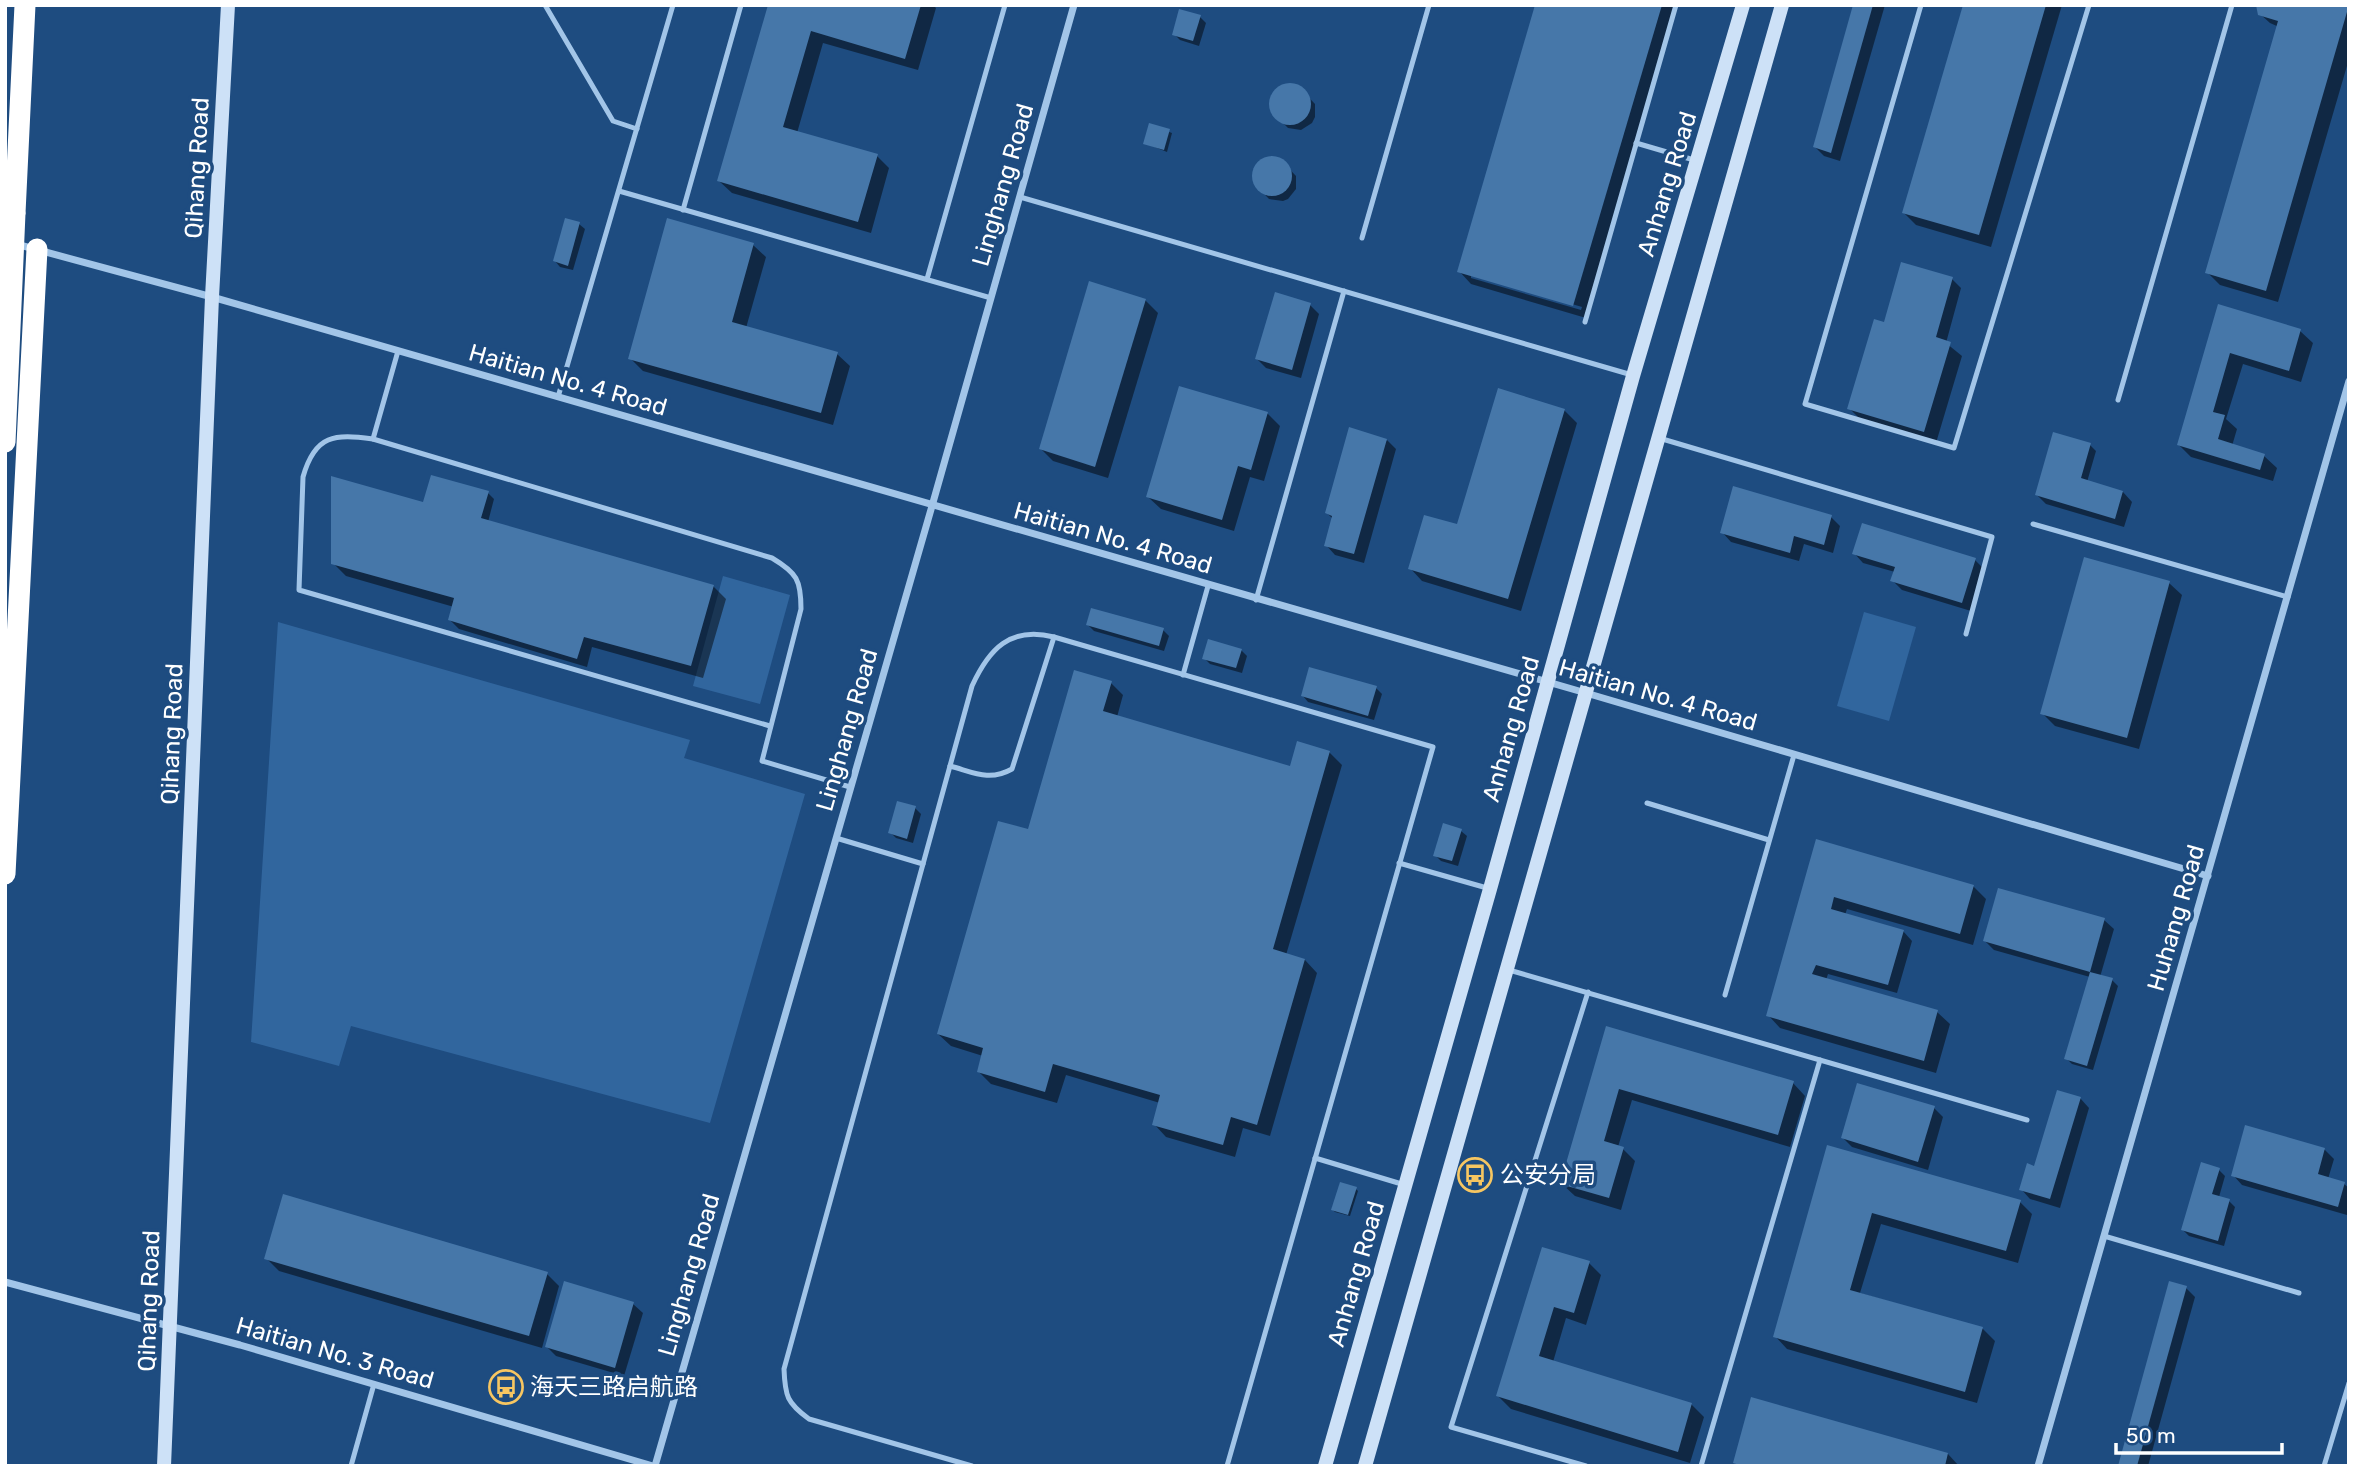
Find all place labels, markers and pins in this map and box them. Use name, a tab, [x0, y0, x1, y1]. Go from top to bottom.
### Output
bus stop icon: 公安分局	[1456, 1156, 1494, 1194]
place label: 公安分局	[1500, 1161, 1596, 1189]
bus stop icon: 海天三路启航路	[487, 1368, 525, 1406]
place label: 海天三路启航路	[530, 1373, 698, 1401]

